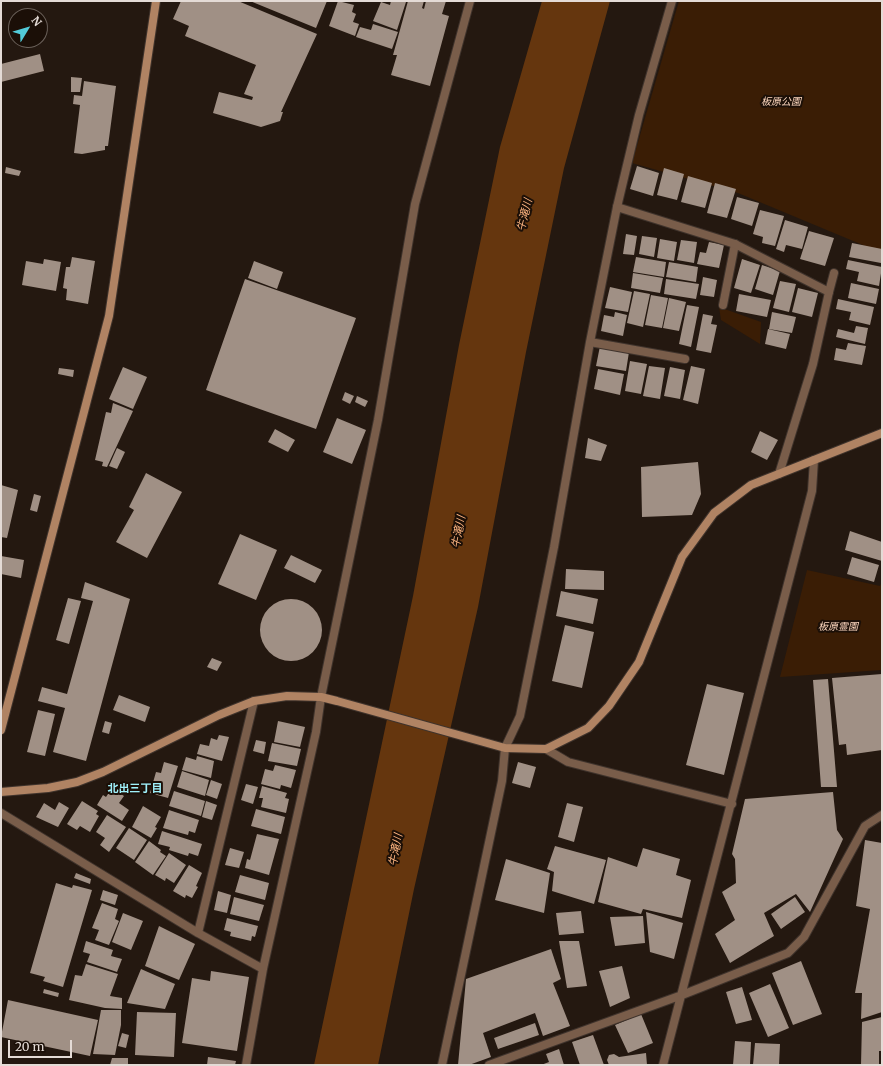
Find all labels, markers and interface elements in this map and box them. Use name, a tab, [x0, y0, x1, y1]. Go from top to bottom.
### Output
north arrow	[8, 8, 48, 48]
text: N	[28, 13, 45, 29]
park label: 板原公園	[761, 96, 801, 108]
water label: 牛滝川	[515, 197, 535, 233]
water label: 牛滝川	[449, 515, 469, 549]
park label: 板原霊園	[818, 621, 858, 633]
district label: 北出三丁目	[108, 782, 162, 796]
water label: 牛滝川	[386, 833, 406, 867]
scale bar	[10, 1032, 74, 1058]
text: 20 m	[15, 1039, 44, 1054]

